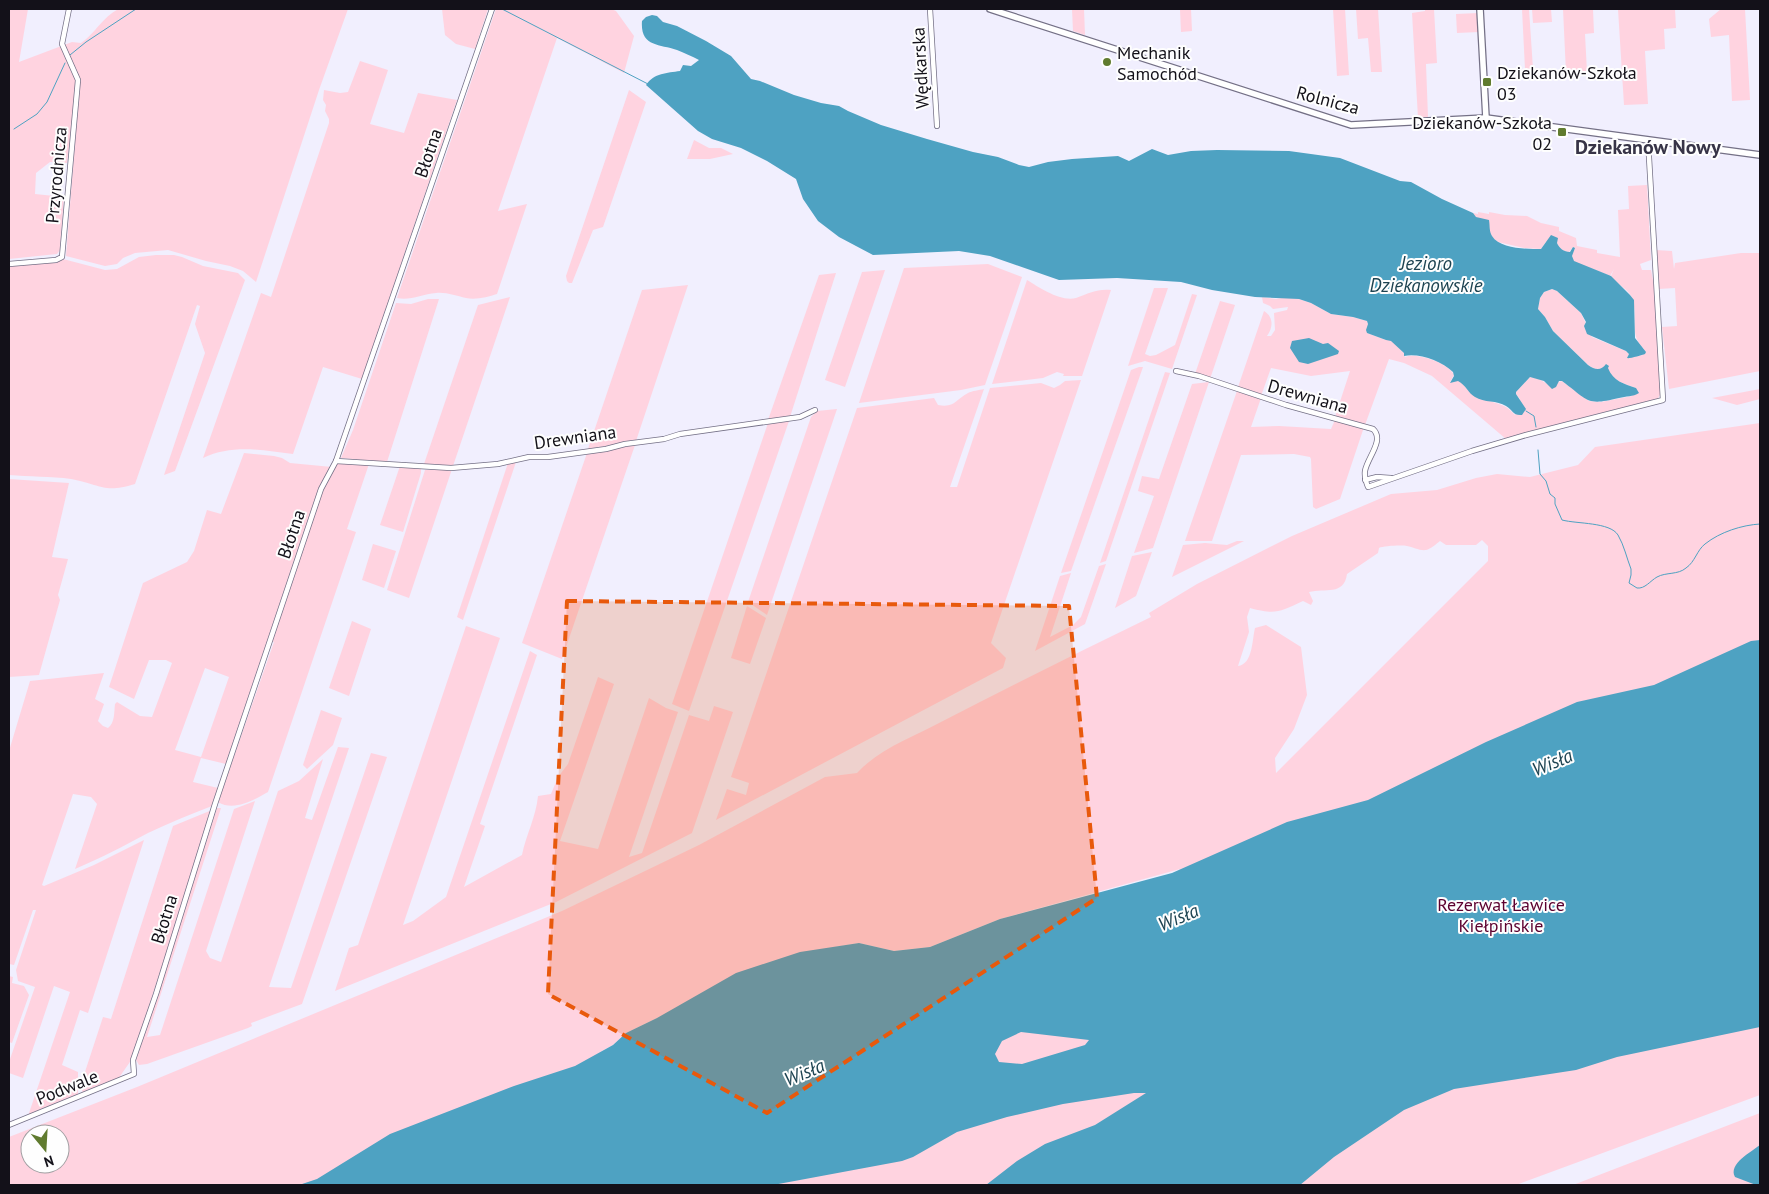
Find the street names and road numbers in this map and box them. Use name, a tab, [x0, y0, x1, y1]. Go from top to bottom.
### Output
street label: Wędkarska	[906, 27, 934, 109]
street label: Rolnicza	[1294, 81, 1362, 119]
street label: Błotna	[409, 125, 447, 181]
street label: Przyrodnicza	[40, 126, 72, 224]
street label: Drewniana	[1265, 374, 1351, 418]
street label: Drewniana	[533, 420, 617, 454]
street label: Błotna	[272, 506, 310, 562]
street label: Błotna	[146, 892, 182, 946]
street label: Podwale	[32, 1064, 102, 1110]

